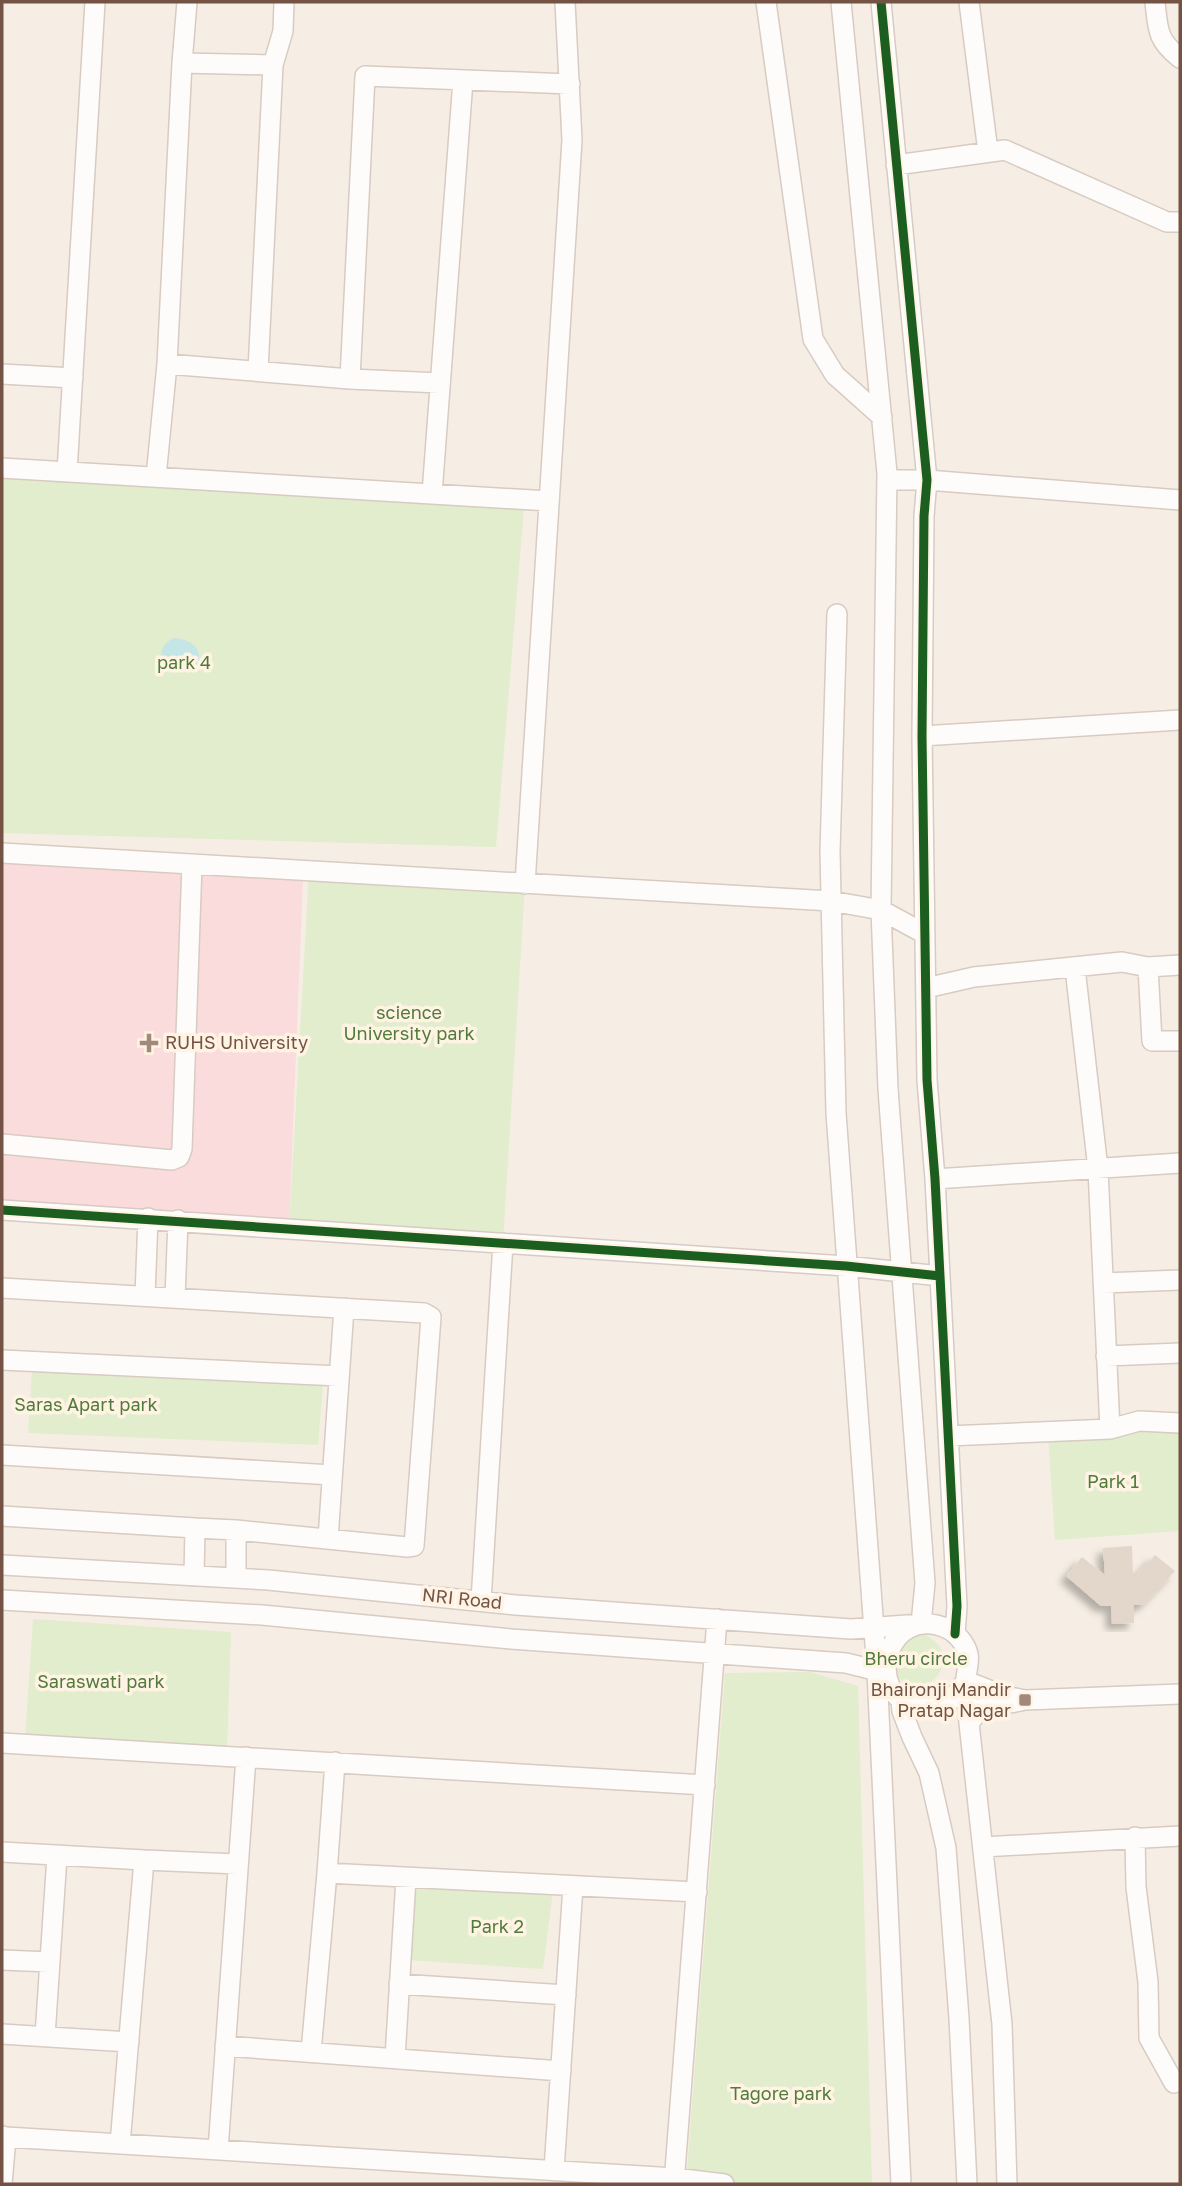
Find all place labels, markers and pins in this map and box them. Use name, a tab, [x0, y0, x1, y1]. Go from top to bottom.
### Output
place label: RUHS University	[165, 1031, 308, 1053]
marker: RUHS University	[139, 1033, 159, 1053]
place label: Bhaironji Mandir Pratap Nagar	[870, 1678, 1011, 1721]
marker: Bhaironji Mandir Pratap Nagar	[1017, 1692, 1033, 1708]

